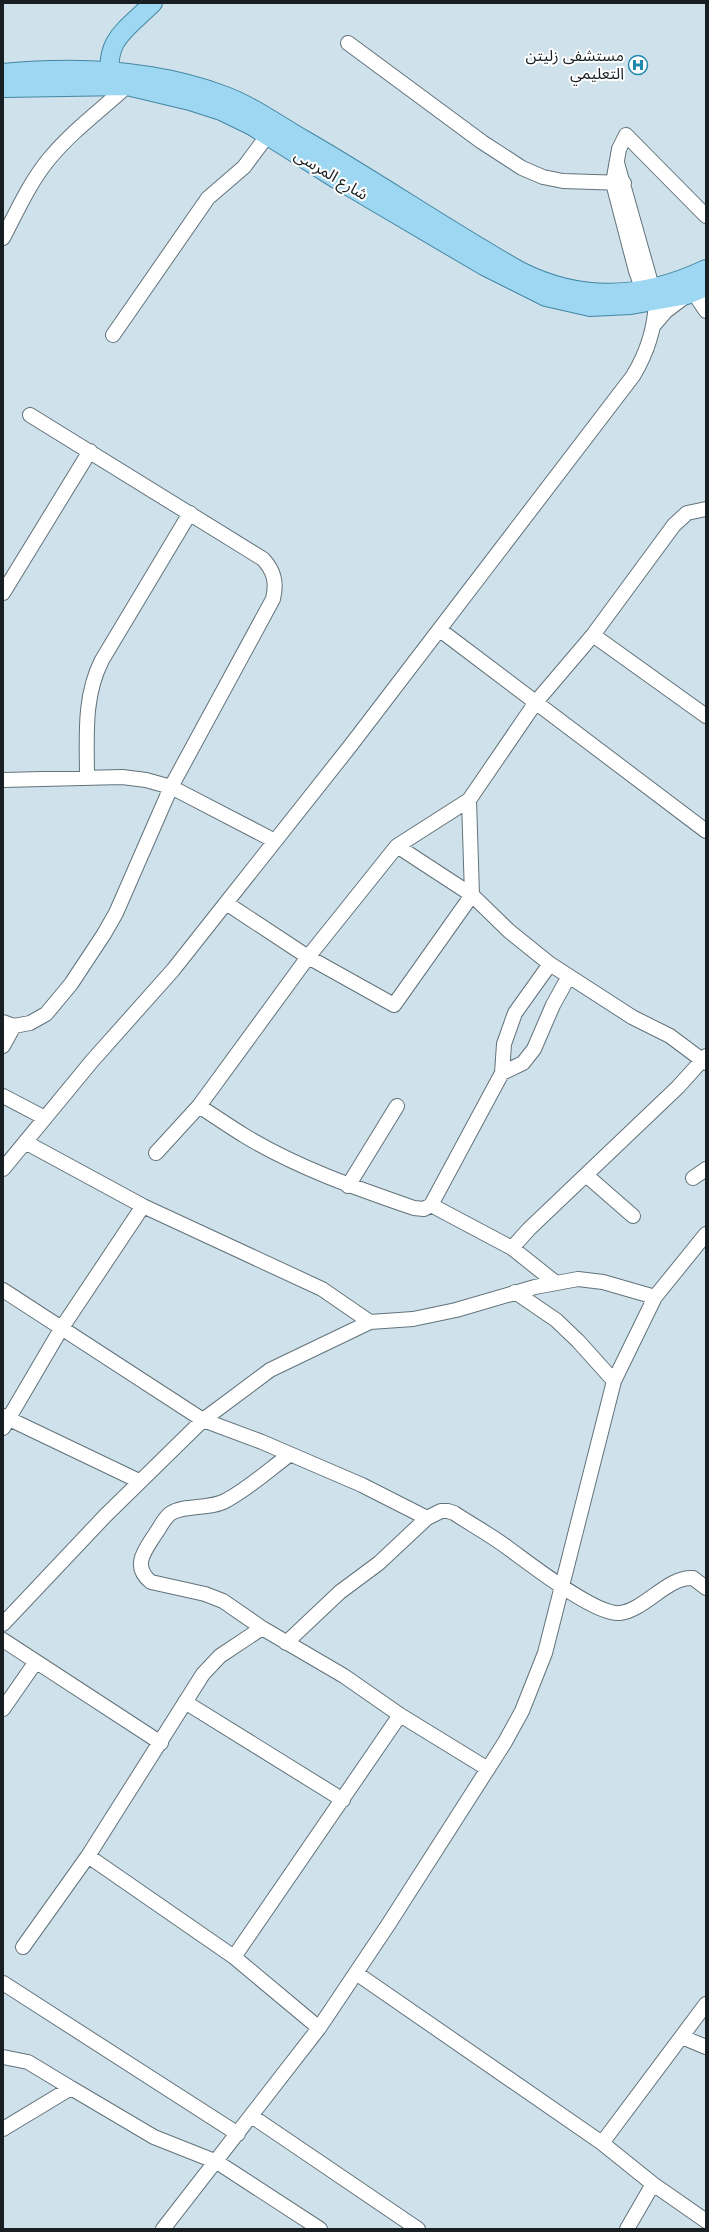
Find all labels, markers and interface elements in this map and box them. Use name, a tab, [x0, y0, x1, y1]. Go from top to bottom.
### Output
place label: مستشفى زليتن التعليمي	[525, 44, 624, 86]
hospital icon: مستشفى زليتن التعليمي	[627, 54, 649, 76]
street label: شارع المرسى	[289, 143, 373, 207]

